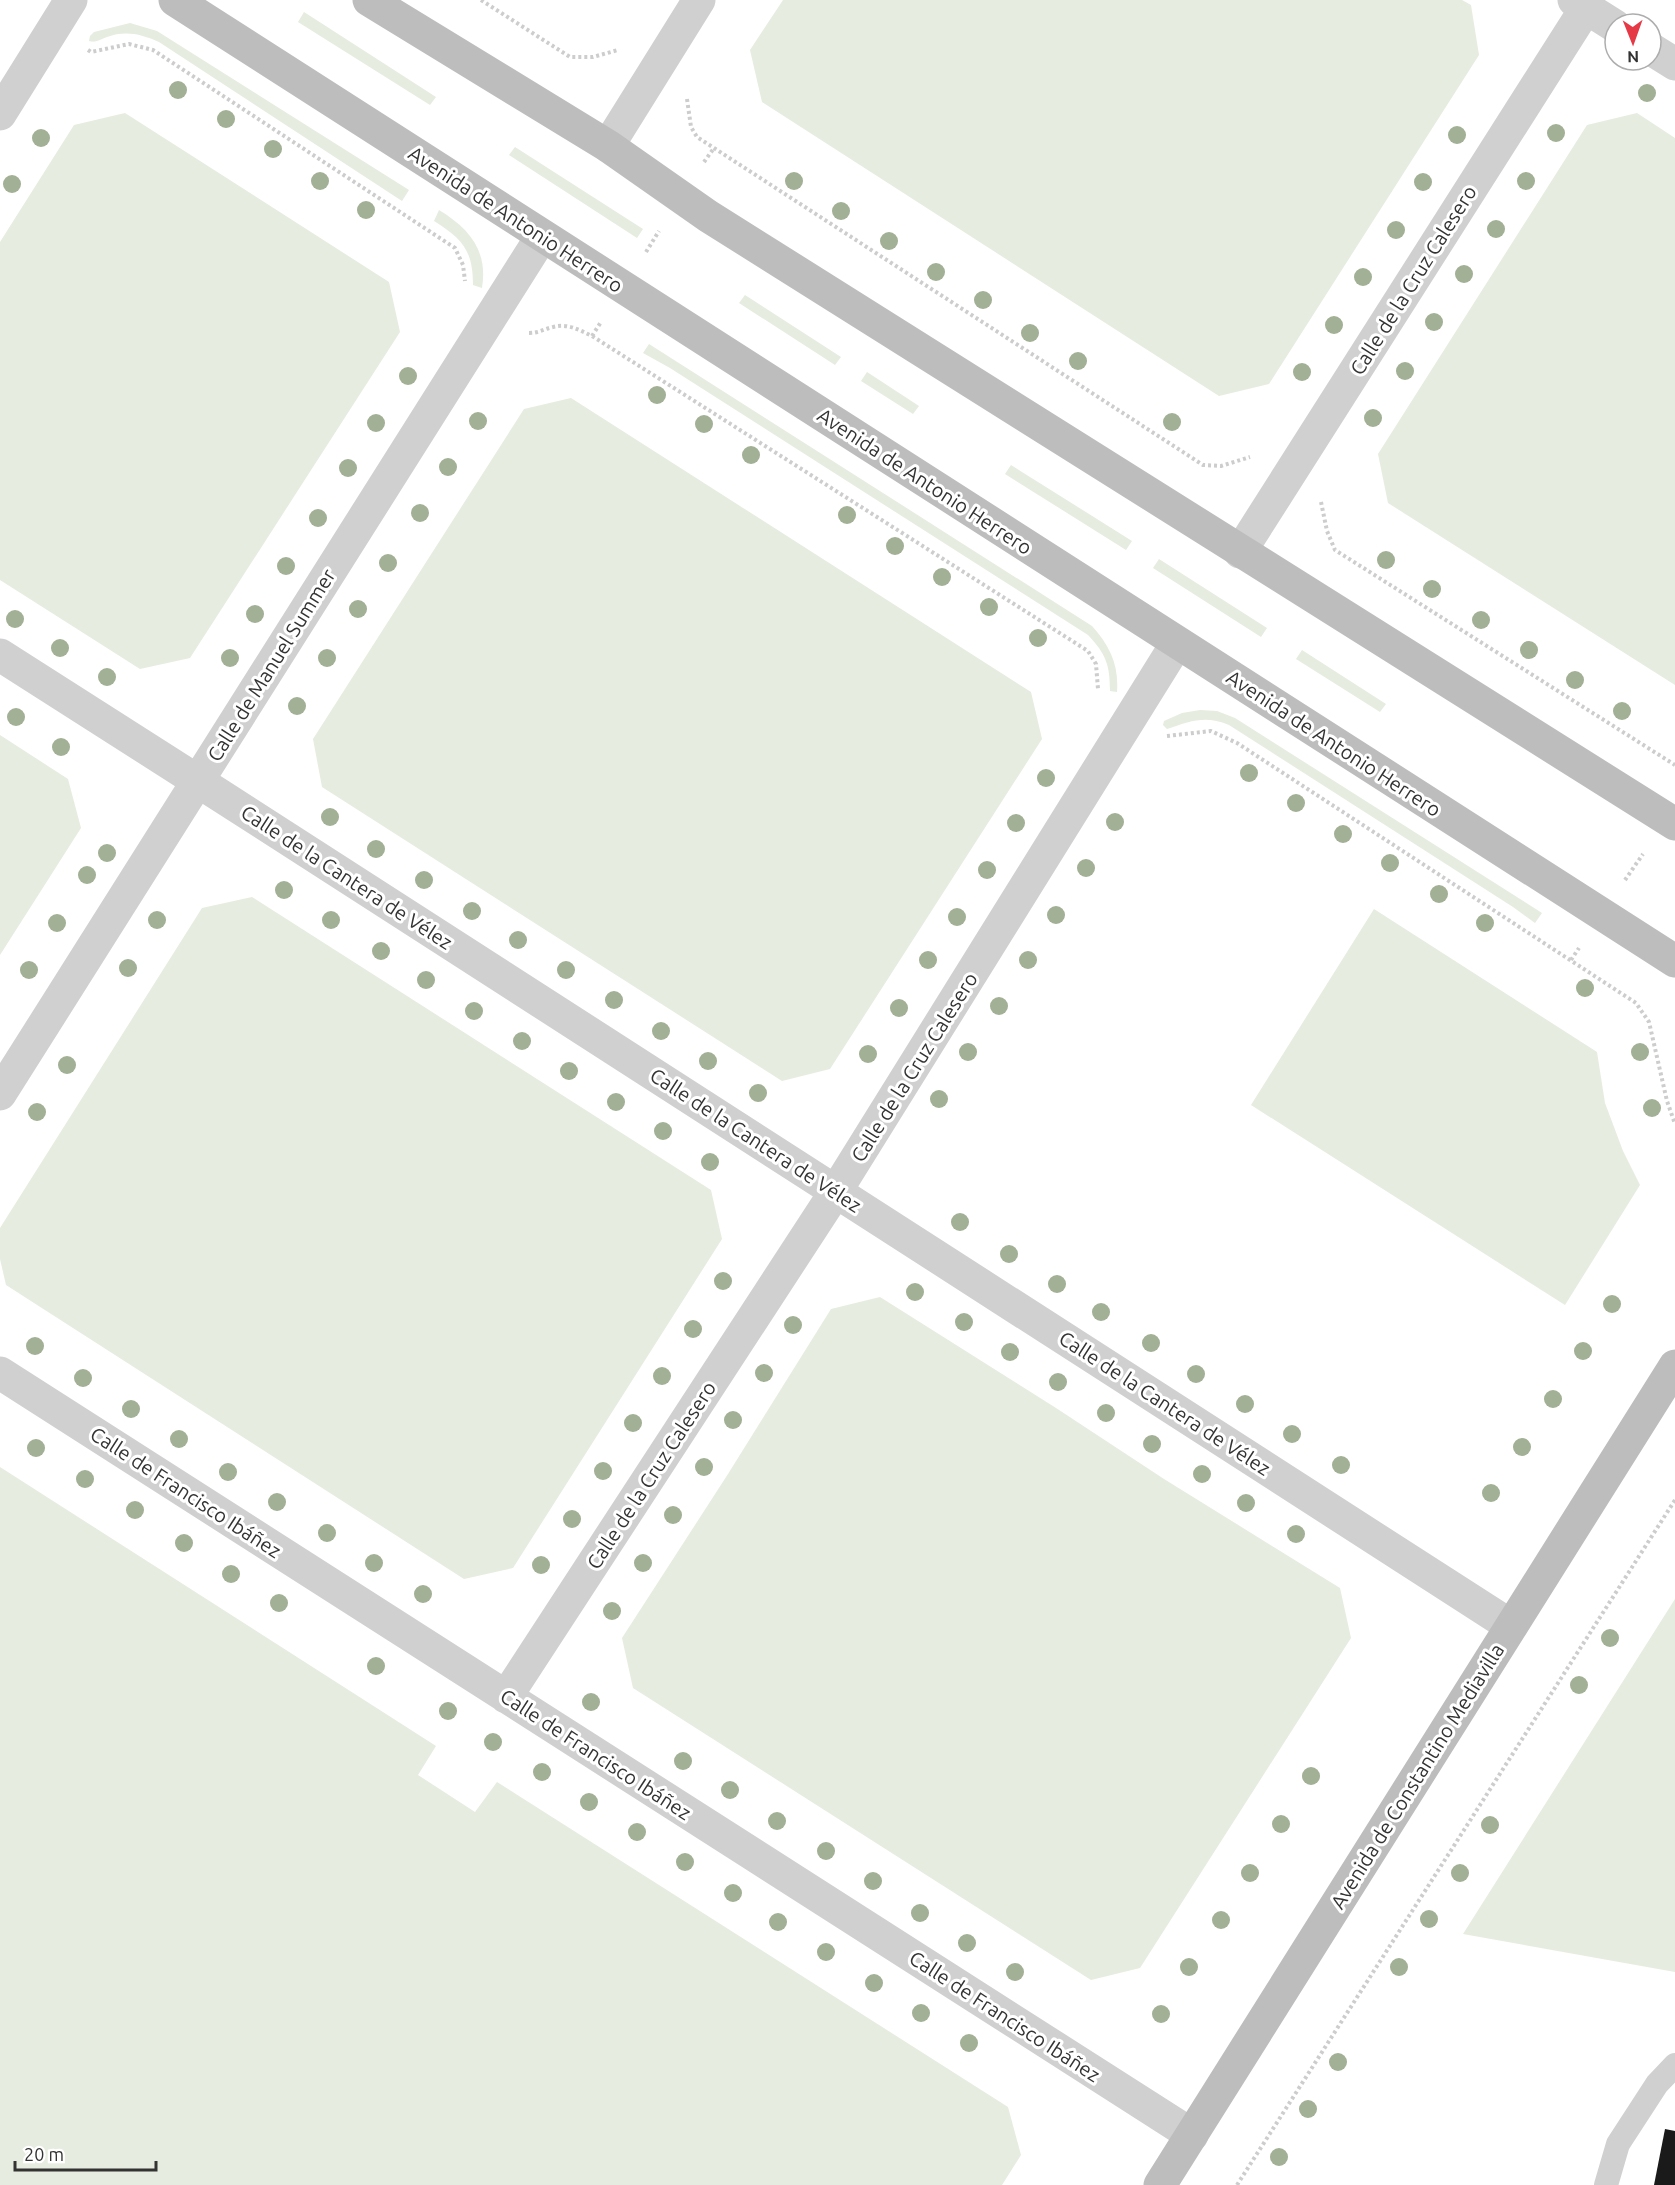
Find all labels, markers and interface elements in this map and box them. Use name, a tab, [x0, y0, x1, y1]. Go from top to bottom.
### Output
north arrow	[1603, 12, 1663, 72]
text: N	[1627, 48, 1639, 66]
street label: Avenida de Antonio Herrero	[405, 141, 627, 297]
street label: Calle de la Cruz Calesero	[1345, 181, 1481, 379]
street label: Avenida de Antonio Herrero	[814, 403, 1036, 559]
street label: Calle de Manuel Summer	[202, 564, 340, 765]
street label: Avenida de Antonio Herrero	[1223, 665, 1445, 821]
street label: Calle de la Cantera de Vélez	[237, 800, 457, 954]
street label: Calle de la Cruz Calesero	[846, 968, 982, 1166]
street label: Calle de la Cantera de Vélez	[646, 1063, 866, 1217]
street label: Calle de la Cantera de Vélez	[1055, 1326, 1275, 1480]
street label: Calle de la Cruz Calesero	[582, 1377, 720, 1573]
street label: Calle de Francisco Ibáñez	[86, 1422, 286, 1562]
street label: Avenida de Constantino Mediavilla	[1326, 1639, 1508, 1913]
street label: Calle de Francisco Ibáñez	[496, 1684, 696, 1824]
street label: Calle de Francisco Ibáñez	[905, 1946, 1105, 2086]
scale bar	[15, 2134, 156, 2172]
text: 20 m	[24, 2144, 64, 2164]

